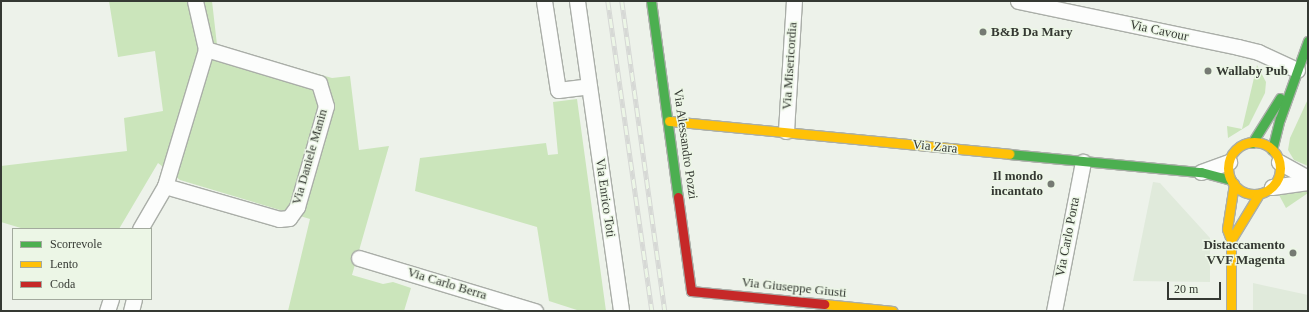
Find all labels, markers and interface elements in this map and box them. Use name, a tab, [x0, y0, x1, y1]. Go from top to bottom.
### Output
street label: Via Cavour	[1128, 17, 1190, 45]
street label: Via Misericordia	[779, 22, 801, 110]
place label: B&B Da Mary	[991, 24, 1073, 40]
marker: B&B Da Mary	[978, 27, 988, 37]
place label: Wallaby Pub	[1216, 63, 1288, 79]
marker: Wallaby Pub	[1203, 66, 1213, 76]
street label: Via Alessandro Pozzi	[669, 88, 701, 200]
street label: Via Daniele Manin	[289, 107, 331, 207]
street label: Via Zara	[912, 137, 958, 157]
street label: Via Enrico Toti	[592, 157, 618, 239]
place label: Il mondo incantato	[991, 169, 1043, 200]
marker: Il mondo incantato	[1046, 179, 1056, 189]
street label: Via Carlo Porta	[1053, 196, 1083, 278]
legend	[12, 228, 152, 300]
text: Scorrevole	[50, 237, 102, 251]
place label: Distaccamento VVF Magenta	[1203, 238, 1285, 269]
marker: Distaccamento VVF Magenta	[1288, 248, 1298, 258]
text: Lento	[50, 257, 78, 271]
street label: Via Carlo Berra	[405, 265, 489, 303]
scale bar	[1169, 274, 1223, 300]
street label: Via Giuseppe Giusti	[741, 275, 847, 301]
text: Coda	[50, 277, 75, 291]
text: 20 m	[1174, 282, 1198, 296]

